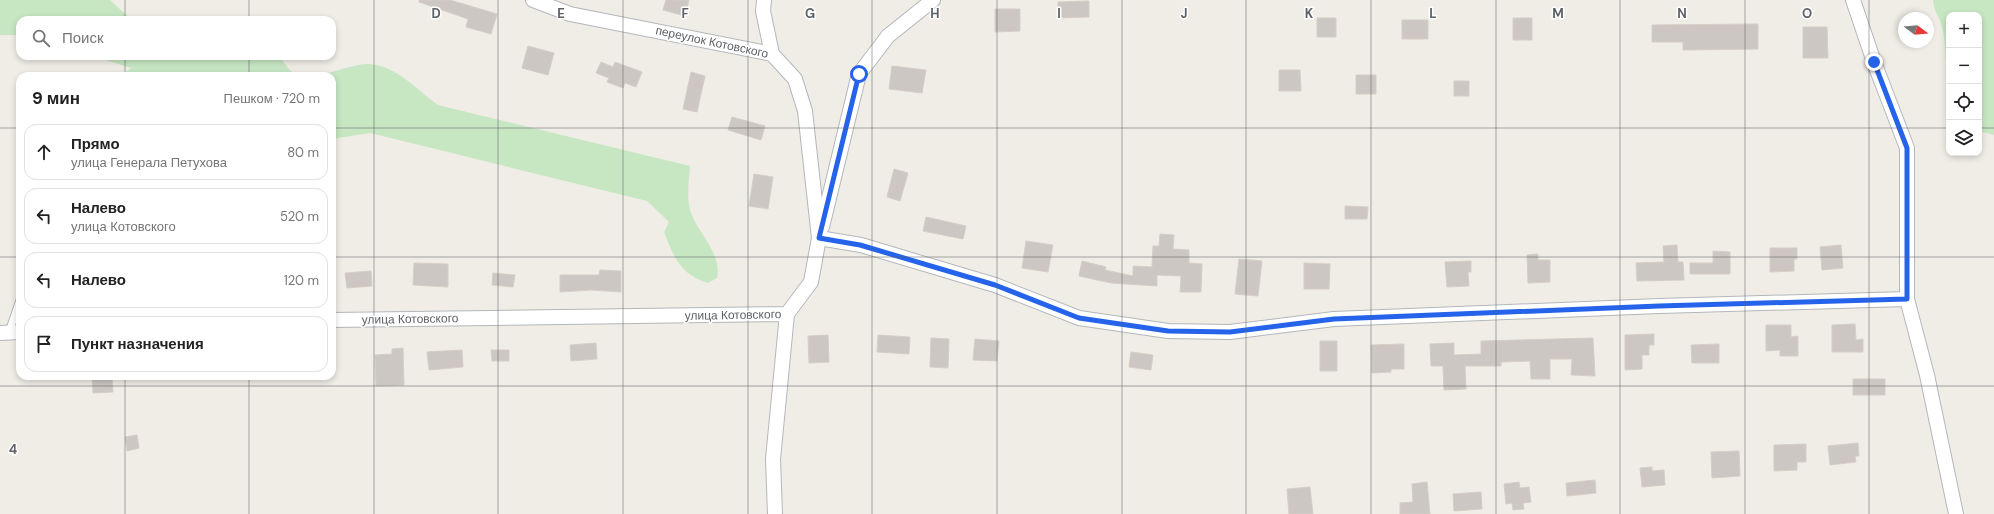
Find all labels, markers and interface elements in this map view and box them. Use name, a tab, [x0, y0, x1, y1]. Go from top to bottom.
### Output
text: D	[431, 5, 441, 22]
text: E	[557, 5, 565, 22]
text: F	[681, 5, 689, 22]
text: G	[805, 5, 815, 22]
text: H	[930, 5, 940, 22]
text: I	[1057, 5, 1061, 22]
text: J	[1180, 5, 1188, 22]
text: K	[1305, 5, 1314, 22]
text: L	[1429, 5, 1437, 22]
text: M	[1552, 5, 1564, 22]
text: N	[1677, 5, 1687, 22]
text: O	[1802, 5, 1812, 22]
north arrow	[1898, 12, 1934, 48]
map controls	[1946, 12, 1982, 156]
button: +	[1946, 12, 1982, 48]
search box	[16, 16, 336, 60]
street label: переулок Котовского	[654, 22, 770, 62]
icon: search	[30, 27, 52, 49]
text: Поиск	[62, 28, 104, 48]
button: −	[1946, 48, 1982, 84]
route end	[1865, 53, 1883, 71]
route start	[850, 65, 868, 83]
button: locate	[1946, 84, 1982, 120]
text: 9 мин	[32, 87, 80, 109]
text: Пешком · 720 m	[224, 90, 320, 107]
button: layers	[1946, 120, 1982, 156]
text: Прямо	[71, 134, 120, 154]
icon: ahead	[33, 141, 55, 163]
text: 80 m	[287, 144, 319, 161]
text: улица Генерала Петухова	[71, 154, 227, 171]
text: Налево	[71, 198, 126, 218]
icon: left	[33, 205, 55, 227]
text: 520 m	[280, 208, 319, 225]
text: улица Котовского	[71, 218, 176, 235]
icon: left	[33, 269, 55, 291]
text: Налево	[71, 270, 126, 290]
text: 120 m	[284, 272, 319, 289]
street label: улица Котовского	[685, 306, 782, 324]
street label: улица Котовского	[362, 310, 459, 328]
icon: arrive	[33, 333, 55, 355]
text: Пункт назначения	[71, 334, 204, 354]
text: 4	[9, 441, 17, 458]

